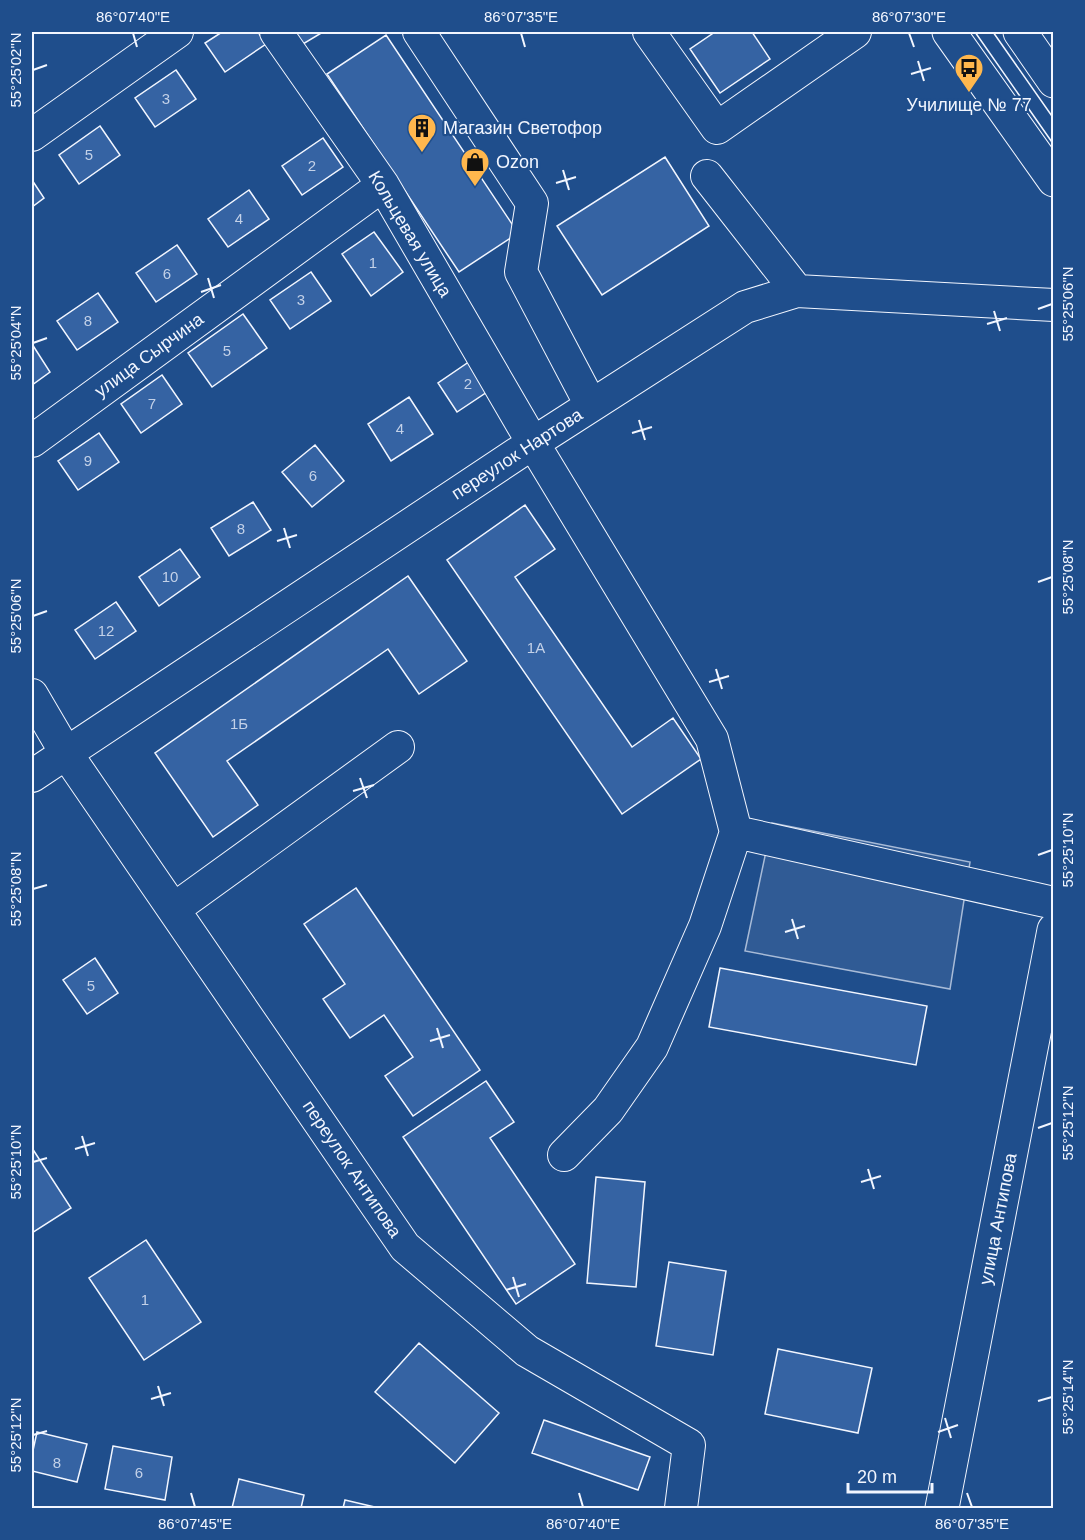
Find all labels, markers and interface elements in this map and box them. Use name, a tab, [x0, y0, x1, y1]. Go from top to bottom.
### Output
text: 86°07'40"E	[96, 8, 170, 25]
text: 86°07'35"E	[484, 8, 558, 25]
text: 86°07'30"E	[872, 8, 946, 25]
text: 55°25'02"N	[7, 32, 24, 108]
bus stop icon: Училище № 77	[953, 52, 985, 94]
house number: 3	[162, 90, 170, 107]
place label: Училище № 77	[906, 95, 1032, 115]
building icon: Магазин Светофор	[406, 112, 438, 154]
place label: Магазин Светофор	[443, 118, 602, 138]
house number: 5	[85, 146, 93, 163]
shop icon: Ozon	[459, 146, 491, 188]
place label: Ozon	[496, 152, 539, 172]
house number: 2	[308, 157, 316, 174]
street label: Кольцевая улица	[364, 167, 456, 302]
house number: 4	[235, 210, 243, 227]
house number: 1	[369, 254, 377, 271]
house number: 6	[163, 265, 171, 282]
text: 55°25'06"N	[1059, 266, 1076, 342]
house number: 3	[297, 291, 305, 308]
text: 55°25'04"N	[7, 305, 24, 381]
street label: улица Сырчина	[91, 308, 208, 401]
house number: 8	[84, 312, 92, 329]
house number: 5	[223, 342, 231, 359]
house number: 2	[464, 375, 472, 392]
house number: 7	[148, 395, 156, 412]
street label: переулок Нартова	[448, 404, 587, 504]
house number: 4	[396, 420, 404, 437]
house number: 9	[84, 452, 92, 469]
house number: 6	[309, 467, 317, 484]
house number: 8	[237, 520, 245, 537]
text: 55°25'08"N	[1059, 539, 1076, 615]
house number: 10	[162, 568, 178, 585]
text: 55°25'06"N	[7, 578, 24, 654]
house number: 12	[98, 622, 114, 639]
house number: 1А	[527, 639, 545, 656]
house number: 1Б	[230, 715, 248, 732]
text: 55°25'10"N	[1059, 812, 1076, 888]
text: 55°25'08"N	[7, 851, 24, 927]
house number: 5	[87, 977, 95, 994]
text: 55°25'12"N	[1059, 1085, 1076, 1161]
street label: переулок Антипова	[299, 1097, 406, 1242]
text: 55°25'10"N	[7, 1124, 24, 1200]
street label: улица Антипова	[975, 1150, 1021, 1287]
house number: 1	[141, 1291, 149, 1308]
text: 55°25'14"N	[1059, 1359, 1076, 1435]
text: 55°25'12"N	[7, 1397, 24, 1473]
house number: 8	[53, 1454, 61, 1471]
scale bar	[848, 1456, 932, 1494]
house number: 6	[135, 1464, 143, 1481]
text: 20 m	[857, 1467, 897, 1487]
text: 86°07'45"E	[158, 1515, 232, 1532]
text: 86°07'40"E	[546, 1515, 620, 1532]
text: 86°07'35"E	[935, 1515, 1009, 1532]

